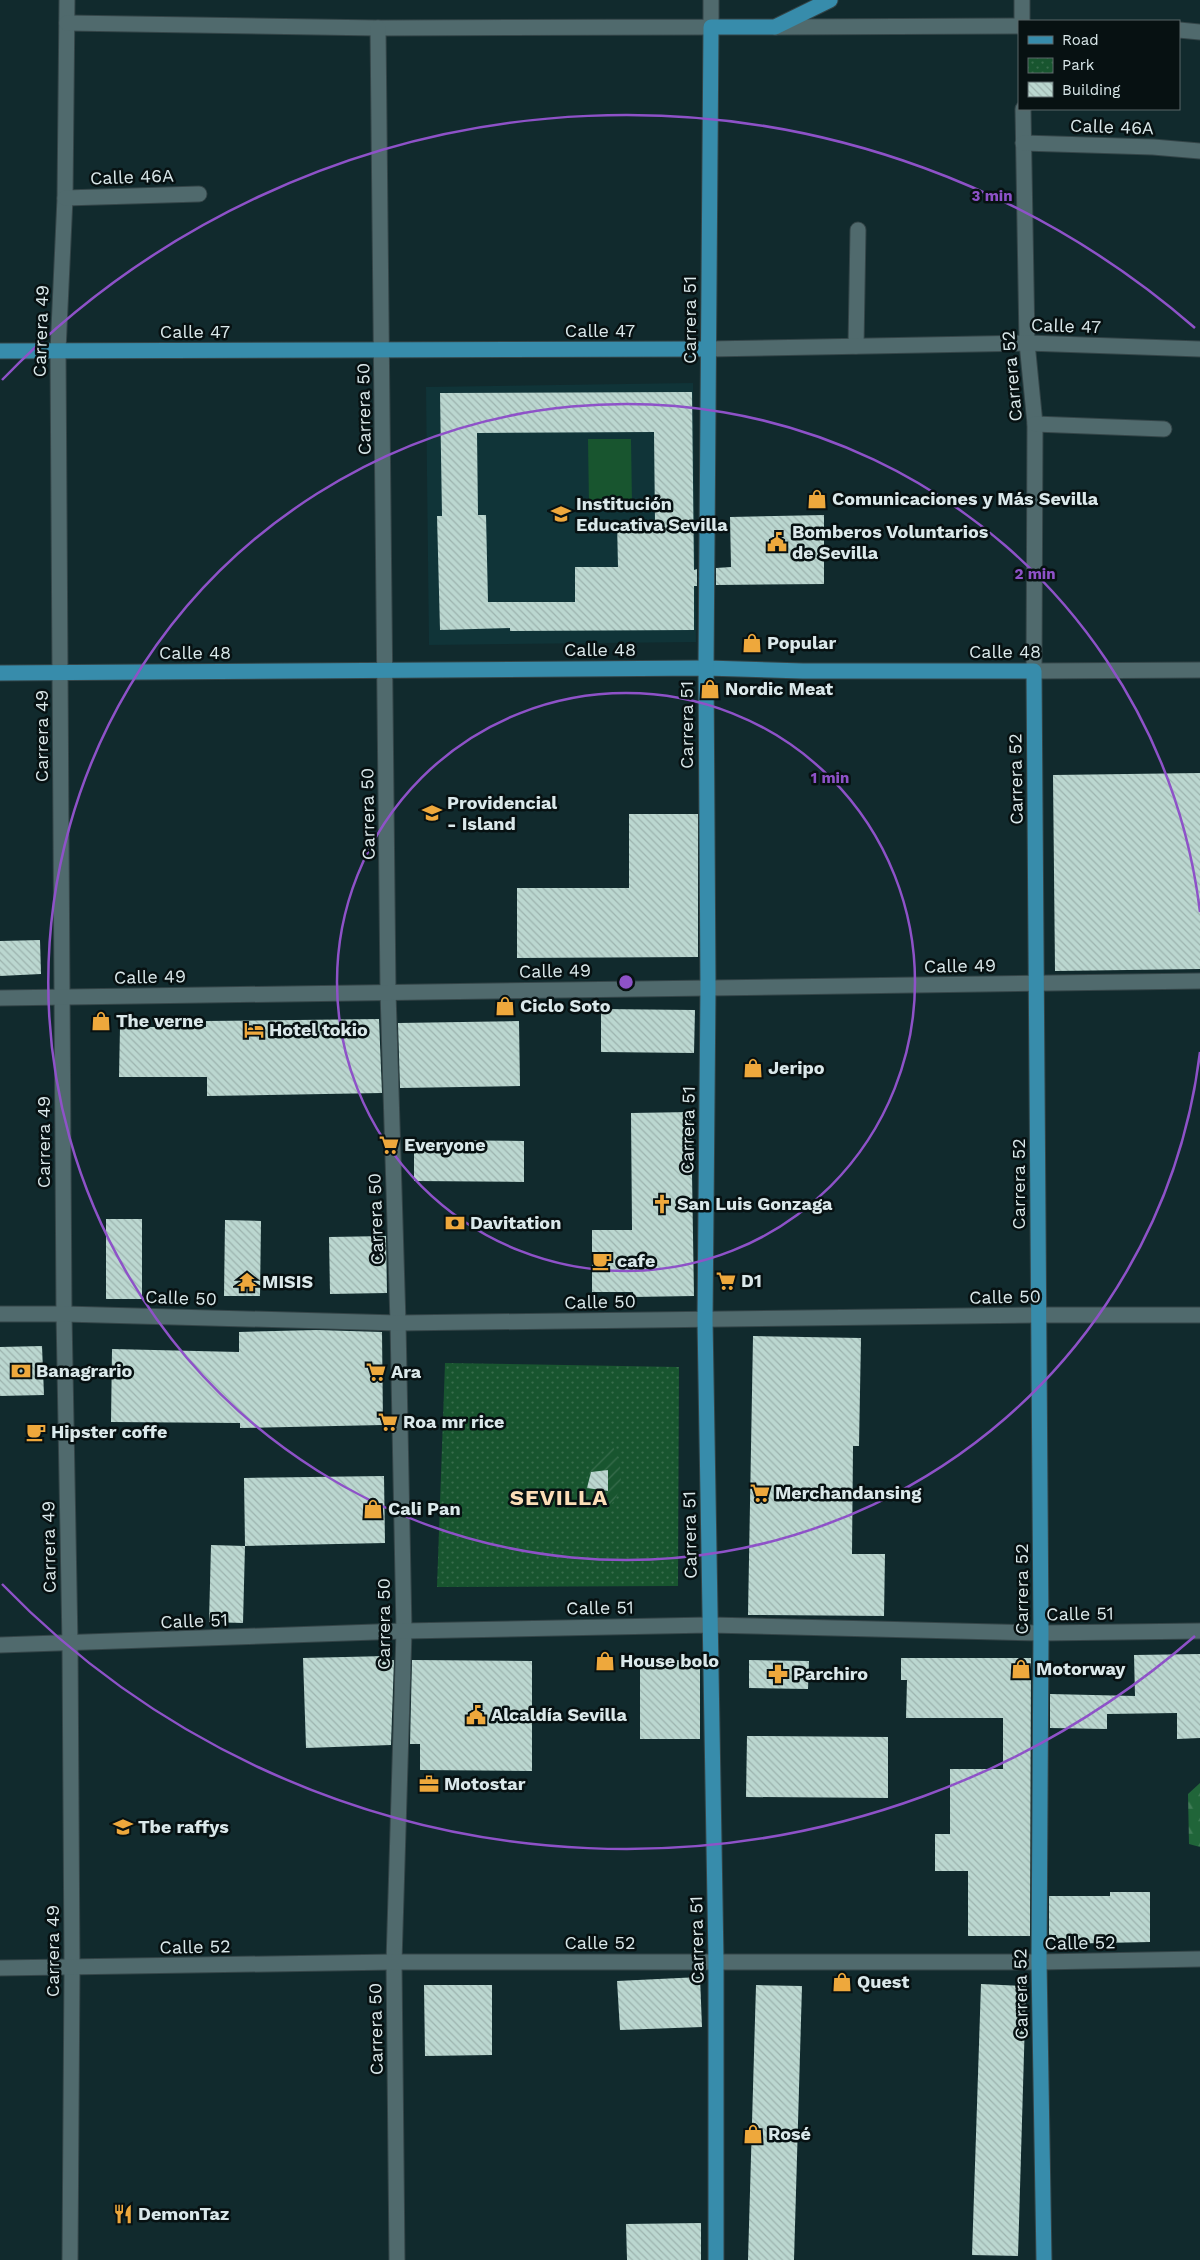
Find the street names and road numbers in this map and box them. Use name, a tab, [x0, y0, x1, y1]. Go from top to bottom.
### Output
street label: Calle 46A	[1070, 115, 1154, 138]
street label: Calle 46A	[90, 165, 174, 188]
street label: Carrera 51	[679, 276, 700, 364]
street label: Carrera 49	[28, 284, 53, 378]
street label: Calle 47	[1031, 314, 1102, 337]
street label: Calle 47	[565, 320, 635, 341]
street label: Calle 47	[160, 321, 230, 342]
street label: Carrera 52	[997, 330, 1026, 422]
street label: Carrera 50	[352, 363, 375, 455]
street label: Calle 48	[564, 639, 636, 660]
street label: Calle 48	[969, 641, 1041, 662]
street label: Calle 48	[159, 642, 231, 663]
street label: Carrera 51	[676, 681, 697, 769]
street label: Carrera 49	[31, 690, 52, 782]
street label: Carrera 52	[1004, 733, 1027, 825]
street label: Carrera 50	[356, 768, 379, 860]
street label: Calle 49	[924, 954, 996, 977]
street label: Calle 49	[519, 959, 591, 982]
street label: Calle 49	[114, 965, 186, 988]
street label: Carrera 51	[676, 1086, 699, 1174]
street label: Carrera 49	[33, 1096, 54, 1188]
street label: Carrera 52	[1008, 1138, 1029, 1230]
street label: Carrera 50	[363, 1173, 388, 1265]
street label: Calle 50	[969, 1285, 1041, 1308]
street label: Calle 50	[145, 1286, 217, 1309]
street label: Calle 50	[564, 1290, 636, 1313]
street label: Carrera 51	[678, 1491, 701, 1579]
street label: Carrera 49	[37, 1501, 60, 1593]
street label: Carrera 52	[1011, 1543, 1032, 1635]
street label: Carrera 50	[373, 1578, 394, 1670]
street label: Calle 51	[566, 1596, 634, 1619]
street label: Calle 51	[1046, 1602, 1114, 1625]
street label: Calle 51	[160, 1609, 228, 1632]
street label: Carrera 51	[685, 1896, 708, 1984]
street label: Carrera 49	[42, 1905, 63, 1997]
street label: Calle 52	[1044, 1931, 1116, 1954]
street label: Calle 52	[564, 1932, 636, 1953]
street label: Calle 52	[159, 1935, 231, 1958]
street label: Carrera 52	[1009, 1948, 1032, 2040]
street label: Carrera 50	[364, 1983, 387, 2075]

